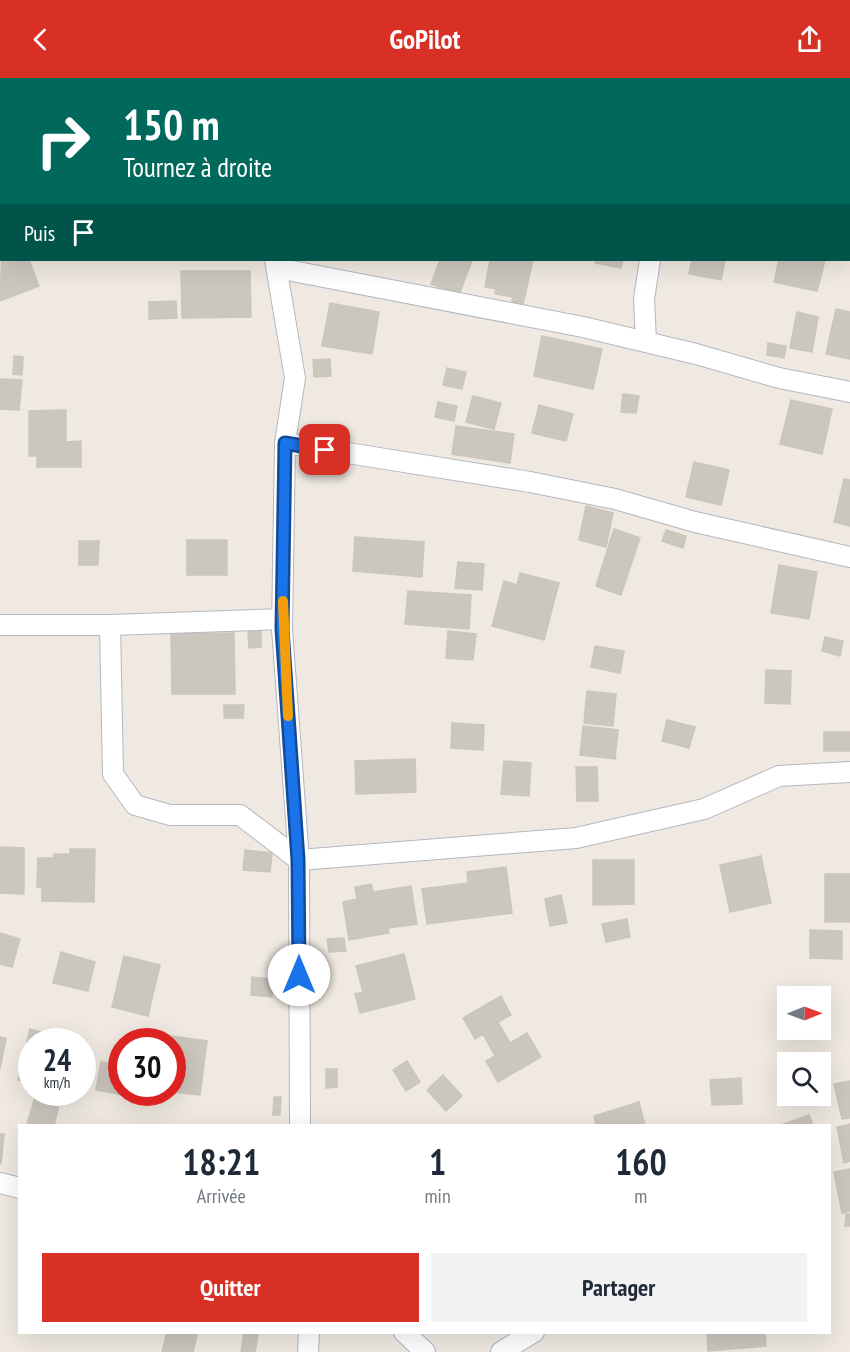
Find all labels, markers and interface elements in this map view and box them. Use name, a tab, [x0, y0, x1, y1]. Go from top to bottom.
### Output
text: GoPilot	[390, 22, 460, 56]
icon: back	[24, 23, 57, 56]
icon: share	[793, 23, 826, 56]
text: 150 m	[123, 97, 220, 152]
icon: right	[24, 102, 102, 180]
text: Tournez à droite	[123, 150, 272, 184]
icon: arrive	[67, 216, 100, 249]
text: Puis	[24, 219, 55, 247]
pin	[299, 424, 350, 475]
icon: arrive	[308, 433, 341, 466]
position arrow	[267, 943, 331, 1007]
north arrow	[777, 986, 831, 1040]
map controls	[777, 986, 831, 1106]
speed limit sign: 30	[108, 1028, 186, 1106]
text: 24	[43, 1040, 71, 1079]
button: search	[777, 1052, 831, 1106]
text: km/h	[44, 1073, 70, 1092]
text: 18:21	[182, 1138, 260, 1185]
text: 1	[429, 1138, 446, 1185]
text: 160	[615, 1138, 667, 1185]
text: Arrivée	[197, 1183, 246, 1209]
text: min	[425, 1183, 451, 1209]
text: m	[634, 1183, 647, 1209]
button: Quitter	[42, 1253, 419, 1322]
button: Partager	[431, 1253, 807, 1322]

